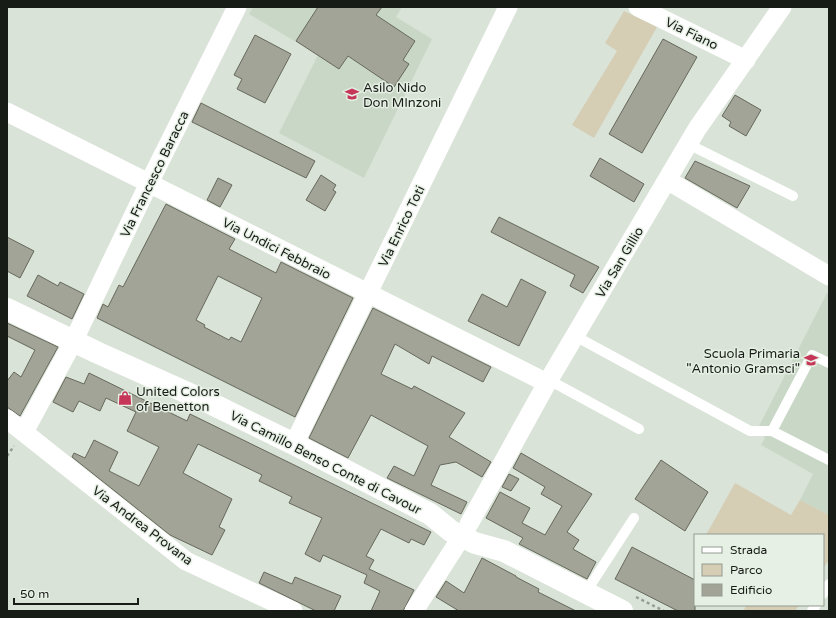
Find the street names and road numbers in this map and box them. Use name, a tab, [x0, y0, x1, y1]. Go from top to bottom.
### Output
street label: Via Fiano	[662, 14, 721, 54]
street label: Via Francesco Baracca	[117, 109, 193, 240]
street label: Via Enrico Toti	[375, 183, 428, 270]
street label: Via Undici Febbraio	[219, 215, 334, 283]
street label: Via San Gillio	[592, 224, 647, 301]
street label: Via Camillo Benso Conte di Cavour	[227, 408, 424, 518]
street label: Via Andrea Provana	[89, 483, 196, 569]

